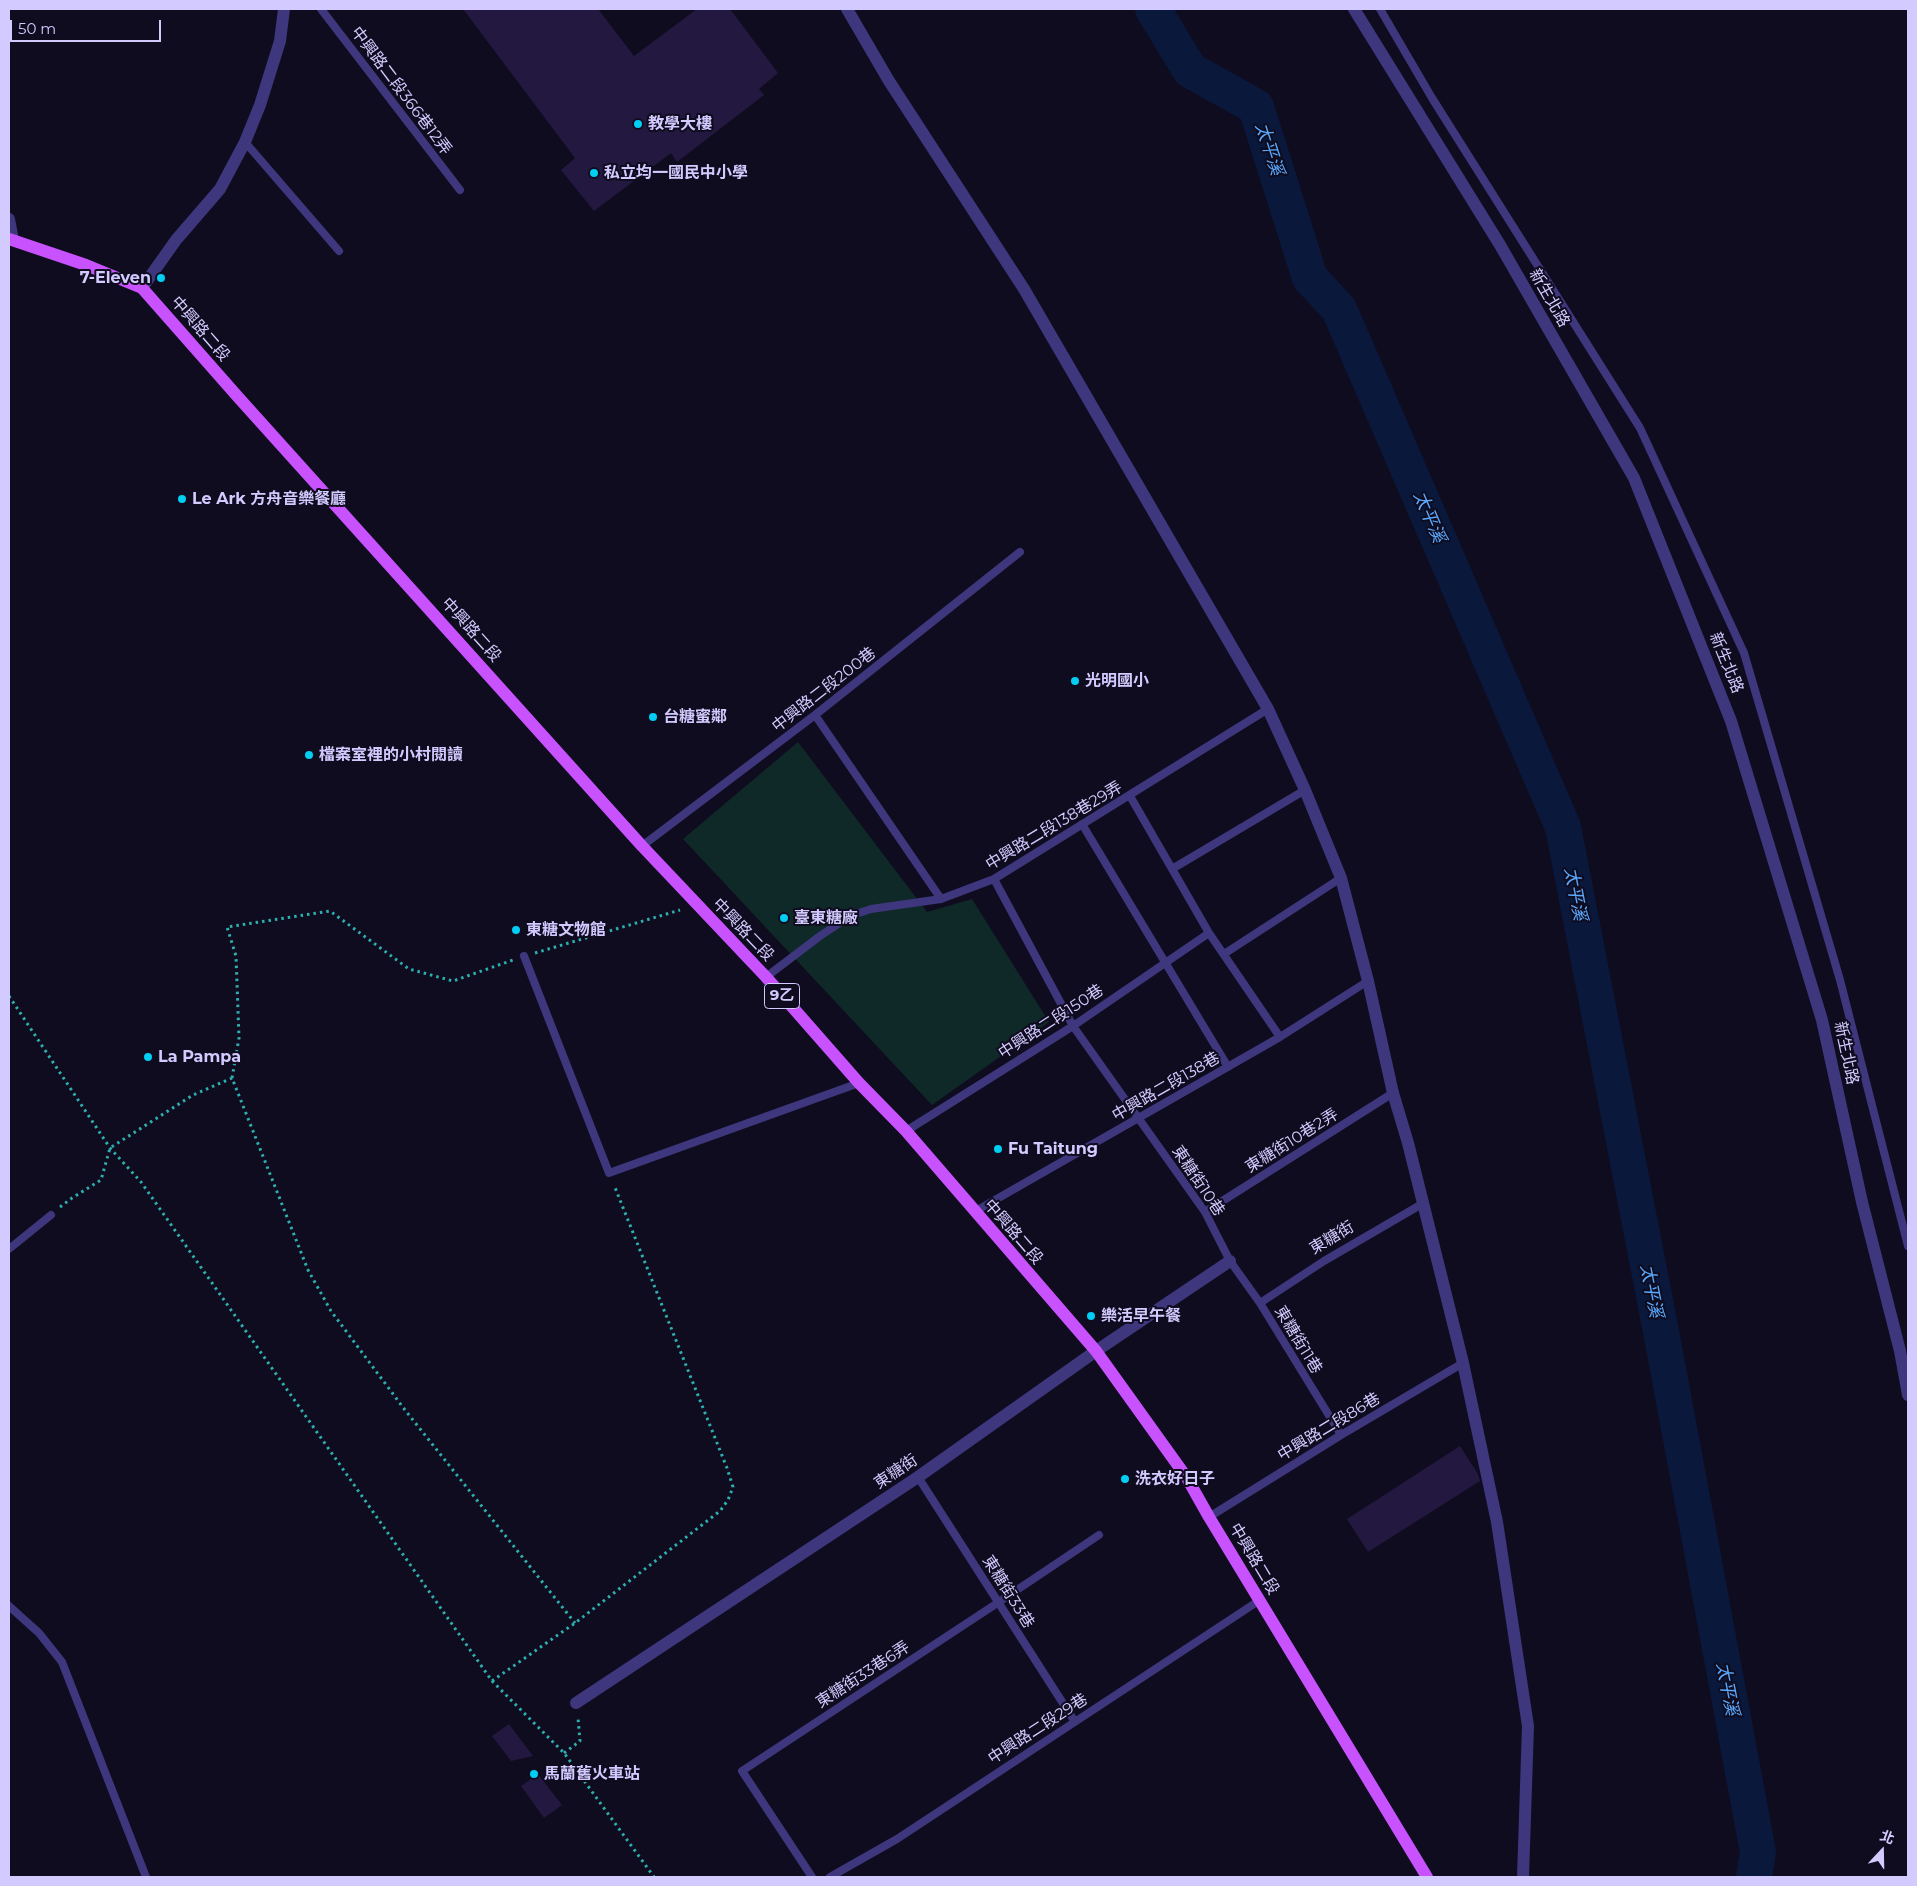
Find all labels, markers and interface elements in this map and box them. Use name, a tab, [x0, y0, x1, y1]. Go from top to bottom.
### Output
scale bar	[12, 10, 164, 42]
text: 50 m	[18, 19, 56, 38]
street label: 中興路二段366巷12弄	[347, 23, 455, 159]
place label: 教學大樓	[648, 114, 712, 134]
marker: 教學大樓	[632, 118, 644, 130]
water label: 太平溪	[1250, 120, 1288, 178]
place label: 私立均一國民中小學	[604, 163, 748, 183]
marker: 私立均一國民中小學	[588, 167, 600, 179]
street label: 新生北路	[1525, 265, 1573, 331]
place label: 7-Eleven	[80, 268, 151, 288]
marker: 7-Eleven	[155, 272, 167, 284]
street label: 中興路二段	[167, 293, 233, 365]
water label: 太平溪	[1409, 488, 1449, 546]
place label: Le Ark 方舟音樂餐廳	[192, 489, 346, 509]
marker: Le Ark 方舟音樂餐廳	[176, 493, 188, 505]
street label: 中興路二段	[437, 594, 505, 666]
street label: 新生北路	[1705, 630, 1747, 696]
street label: 中興路二段200巷	[768, 644, 880, 736]
place label: 光明國小	[1085, 671, 1149, 691]
marker: 光明國小	[1069, 675, 1081, 687]
place label: 台糖蜜鄰	[663, 707, 727, 727]
marker: 台糖蜜鄰	[647, 711, 659, 723]
place label: 檔案室裡的小村閱讀	[319, 745, 463, 765]
marker: 檔案室裡的小村閱讀	[303, 749, 315, 761]
street label: 中興路二段138巷29弄	[982, 778, 1126, 874]
water label: 太平溪	[1559, 865, 1591, 923]
street label: 中興路二段	[708, 895, 778, 965]
place label: 臺東糖廠	[794, 908, 858, 928]
marker: 臺東糖廠	[778, 912, 790, 924]
place label: 東糖文物館	[526, 920, 606, 940]
marker: 東糖文物館	[510, 924, 522, 936]
street label: 中興路二段150巷	[995, 981, 1107, 1063]
road number: 9乙	[764, 984, 800, 1008]
street label: 新生北路	[1830, 1020, 1862, 1086]
place label: La Pampa	[158, 1047, 241, 1067]
street label: 中興路二段138巷	[1109, 1048, 1223, 1126]
marker: La Pampa	[142, 1051, 154, 1063]
street label: 東糖街10巷2弄	[1242, 1105, 1342, 1177]
place label: Fu Taitung	[1008, 1139, 1098, 1159]
street label: 東糖街10巷	[1168, 1142, 1228, 1220]
marker: Fu Taitung	[992, 1143, 1004, 1155]
street label: 中興路二段	[980, 1196, 1046, 1268]
street label: 東糖街	[1306, 1217, 1358, 1259]
water label: 太平溪	[1635, 1262, 1667, 1320]
street label: 東糖街11巷	[1270, 1303, 1326, 1377]
place label: 樂活早午餐	[1101, 1306, 1181, 1326]
marker: 樂活早午餐	[1085, 1310, 1097, 1322]
street label: 中興路二段86巷	[1274, 1389, 1384, 1465]
street label: 東糖街	[871, 1451, 921, 1493]
place label: 洗衣好日子	[1135, 1469, 1215, 1489]
marker: 洗衣好日子	[1119, 1473, 1131, 1485]
street label: 中興路二段	[1225, 1520, 1283, 1598]
street label: 東糖街33巷	[978, 1552, 1038, 1632]
street label: 東糖街33巷6弄	[813, 1638, 913, 1712]
water label: 太平溪	[1711, 1660, 1743, 1718]
street label: 中興路二段29巷	[985, 1690, 1091, 1768]
place label: 馬蘭舊火車站	[544, 1764, 640, 1784]
marker: 馬蘭舊火車站	[528, 1768, 540, 1780]
north arrow	[1857, 1826, 1907, 1876]
text: 北	[1878, 1826, 1897, 1848]

